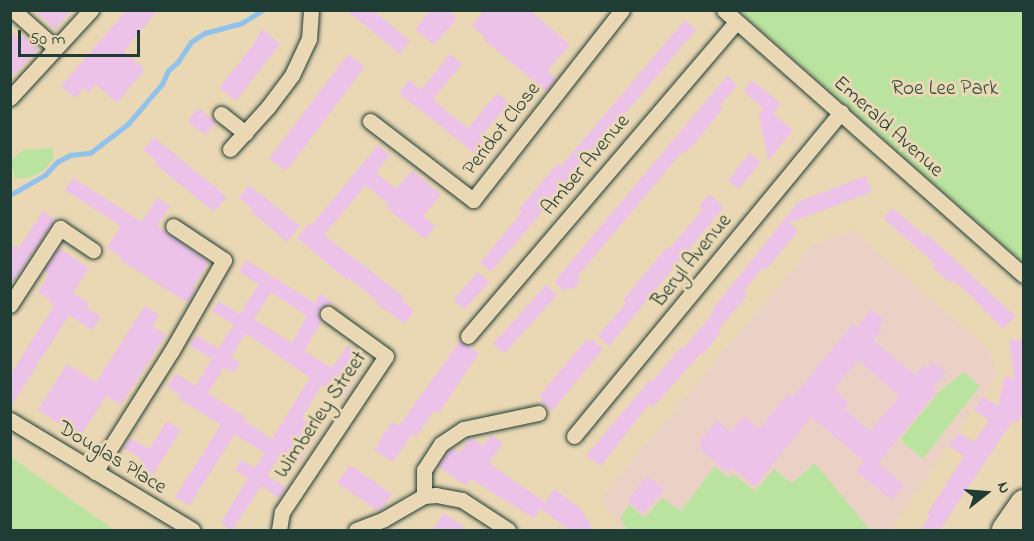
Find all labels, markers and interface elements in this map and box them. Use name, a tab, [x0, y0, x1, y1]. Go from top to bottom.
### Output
scale bar	[21, 18, 142, 56]
text: 50 m	[29, 27, 66, 53]
street label: Emerald Avenue	[828, 71, 948, 183]
park label: Roe Lee Park	[892, 76, 998, 102]
street label: Peridot Close	[458, 77, 546, 181]
street label: Amber Avenue	[536, 109, 636, 221]
street label: Beryl Avenue	[647, 209, 737, 313]
street label: Wimberley Street	[269, 347, 373, 483]
street label: Douglas Place	[53, 416, 171, 500]
north arrow	[956, 463, 1016, 523]
text: N	[990, 479, 1016, 496]

